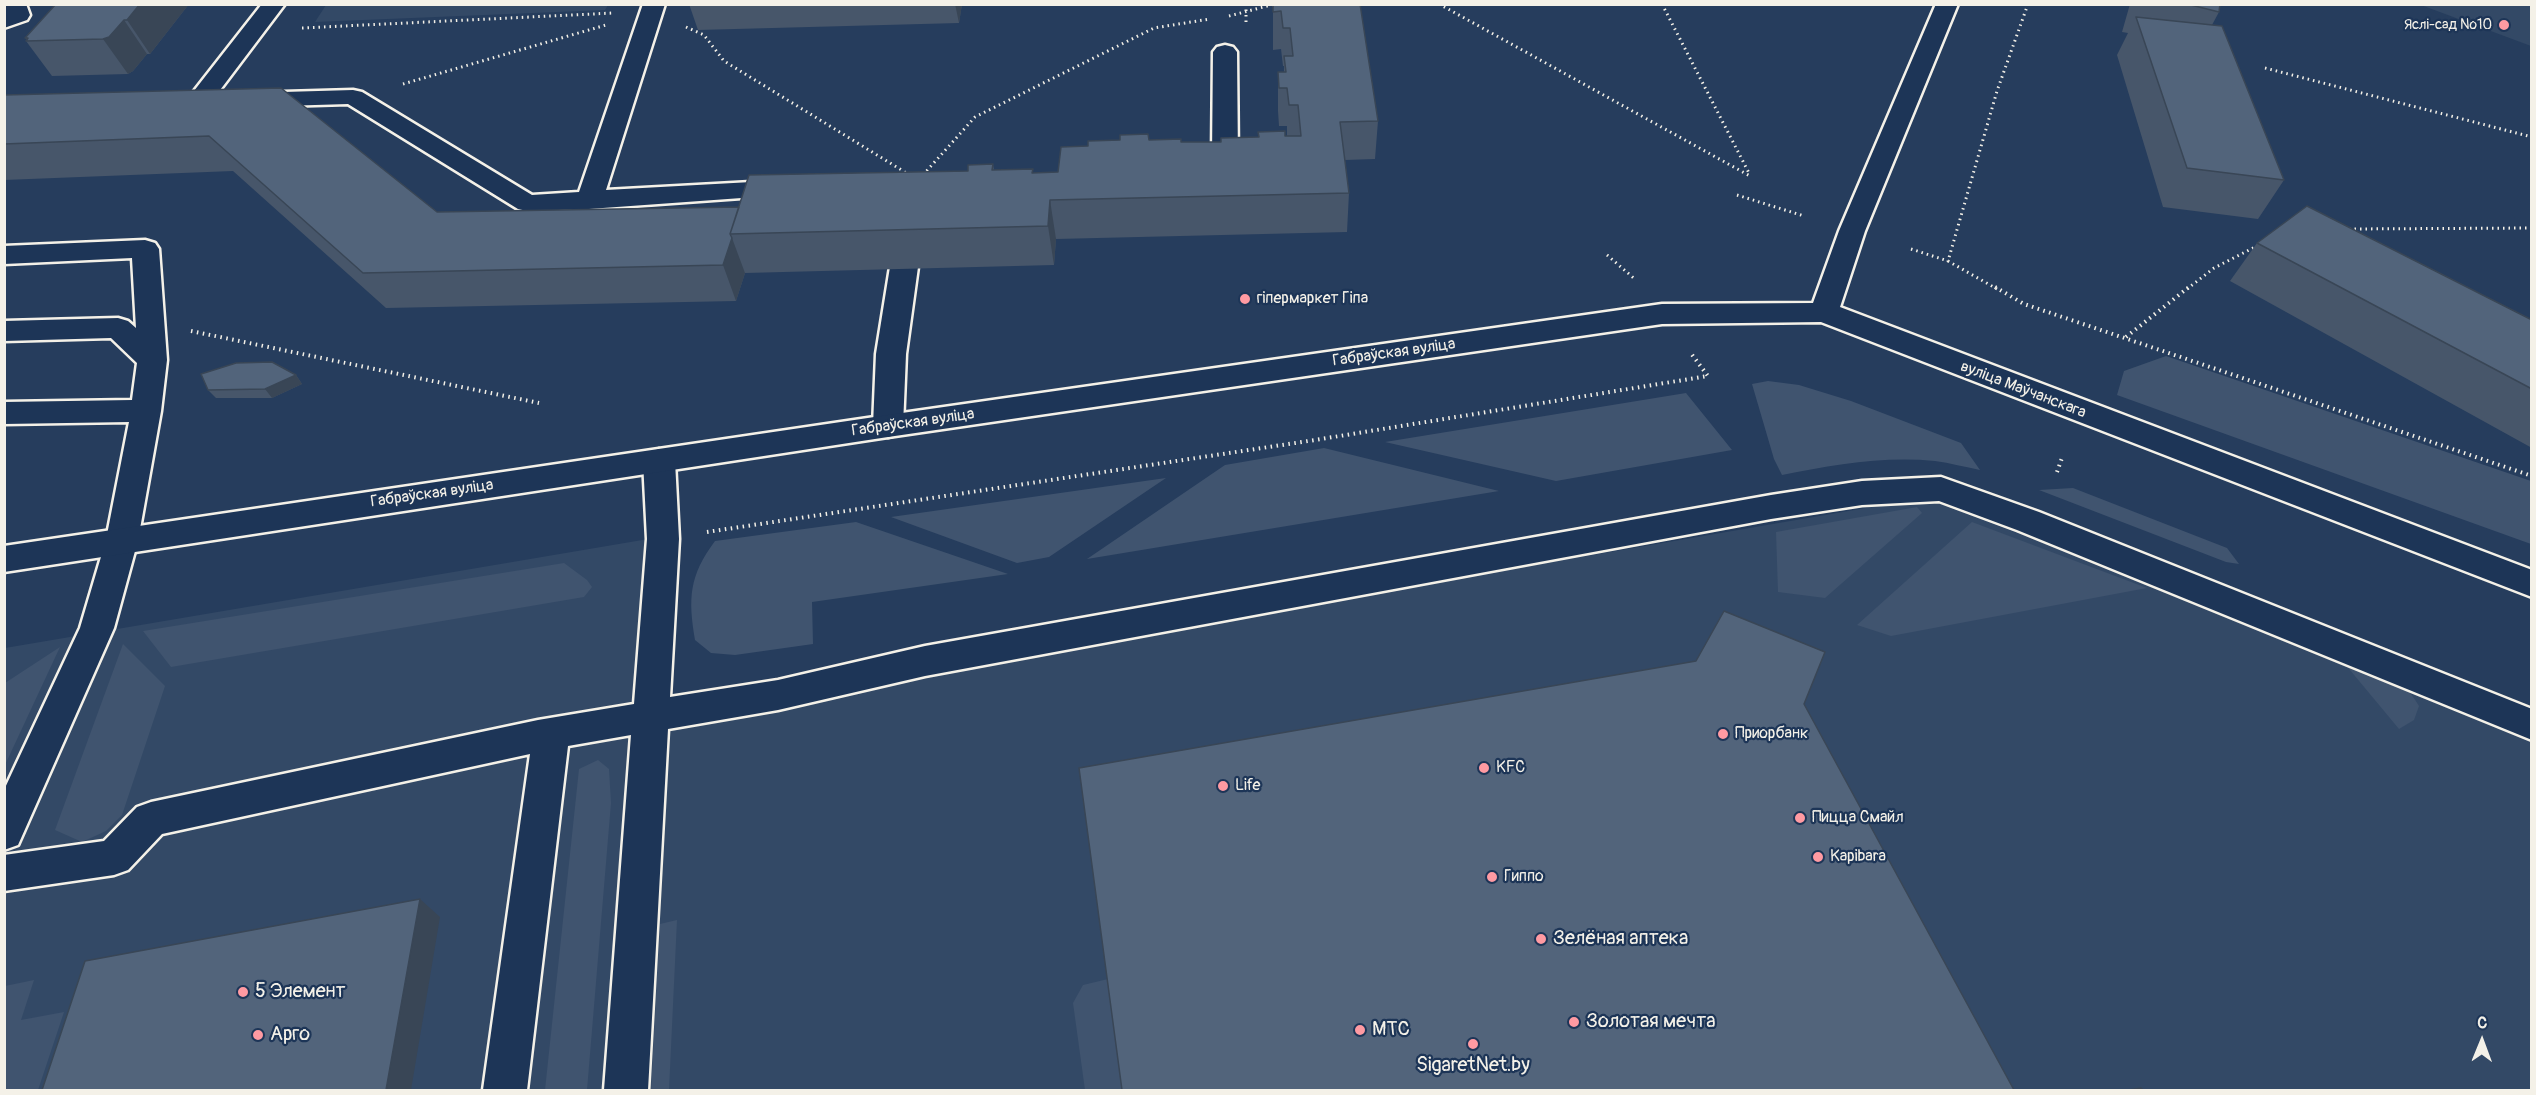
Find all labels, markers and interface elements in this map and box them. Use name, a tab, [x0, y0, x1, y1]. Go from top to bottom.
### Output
place label: Яслі-сад №10	[2404, 17, 2492, 33]
marker: Яслі-сад №10	[2497, 18, 2511, 32]
place label: гіпермаркет Гіпа	[1257, 289, 1368, 309]
marker: гіпермаркет Гіпа	[1238, 292, 1252, 306]
street label: Габраўская вуліца	[1331, 335, 1457, 371]
street label: вуліца Маўчанскага	[1957, 357, 2089, 423]
street label: Габраўская вуліца	[850, 405, 976, 441]
street label: Габраўская вуліца	[369, 476, 495, 512]
place label: Приорбанк	[1735, 724, 1808, 744]
marker: Приорбанк	[1716, 727, 1730, 741]
place label: KFC	[1496, 758, 1525, 778]
marker: KFC	[1477, 761, 1491, 775]
place label: Life	[1235, 776, 1260, 796]
marker: Life	[1216, 779, 1230, 793]
place label: Пицца Смайл	[1812, 808, 1904, 828]
marker: Пицца Смайл	[1793, 811, 1807, 825]
place label: Kapibara	[1830, 847, 1886, 867]
marker: Kapibara	[1811, 850, 1825, 864]
place label: Гиппо	[1504, 867, 1544, 887]
marker: Гиппо	[1485, 870, 1499, 884]
place label: Зелёная аптека	[1553, 927, 1688, 951]
marker: Зелёная аптека	[1534, 932, 1548, 946]
place label: 5 Элемент	[255, 980, 346, 1004]
marker: 5 Элемент	[236, 985, 250, 999]
place label: Золотая мечта	[1586, 1010, 1716, 1034]
north arrow	[2452, 1011, 2512, 1071]
text: С	[2477, 1013, 2487, 1033]
marker: Золотая мечта	[1567, 1015, 1581, 1029]
place label: МТС	[1372, 1018, 1410, 1042]
place label: Арго	[270, 1023, 310, 1047]
marker: МТС	[1353, 1023, 1367, 1037]
marker: Арго	[251, 1028, 265, 1042]
marker: SigaretNet.by	[1466, 1037, 1480, 1051]
place label: SigaretNet.by	[1416, 1054, 1530, 1078]

